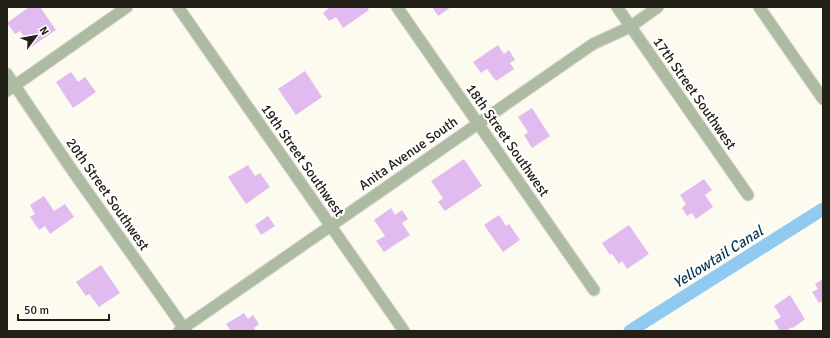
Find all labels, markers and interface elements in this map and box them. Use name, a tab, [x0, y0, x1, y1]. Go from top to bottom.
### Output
north arrow	[16, 16, 56, 56]
text: N	[37, 24, 52, 38]
street label: 17th Street Southwest	[649, 34, 740, 153]
street label: 18th Street Southwest	[462, 81, 553, 200]
street label: 19th Street Southwest	[257, 101, 348, 220]
street label: Anita Avenue South	[355, 113, 461, 194]
street label: 20th Street Southwest	[62, 135, 153, 254]
water label: Yellowtail Canal	[670, 221, 768, 292]
scale bar	[18, 296, 109, 322]
text: 50 m	[24, 303, 49, 318]

